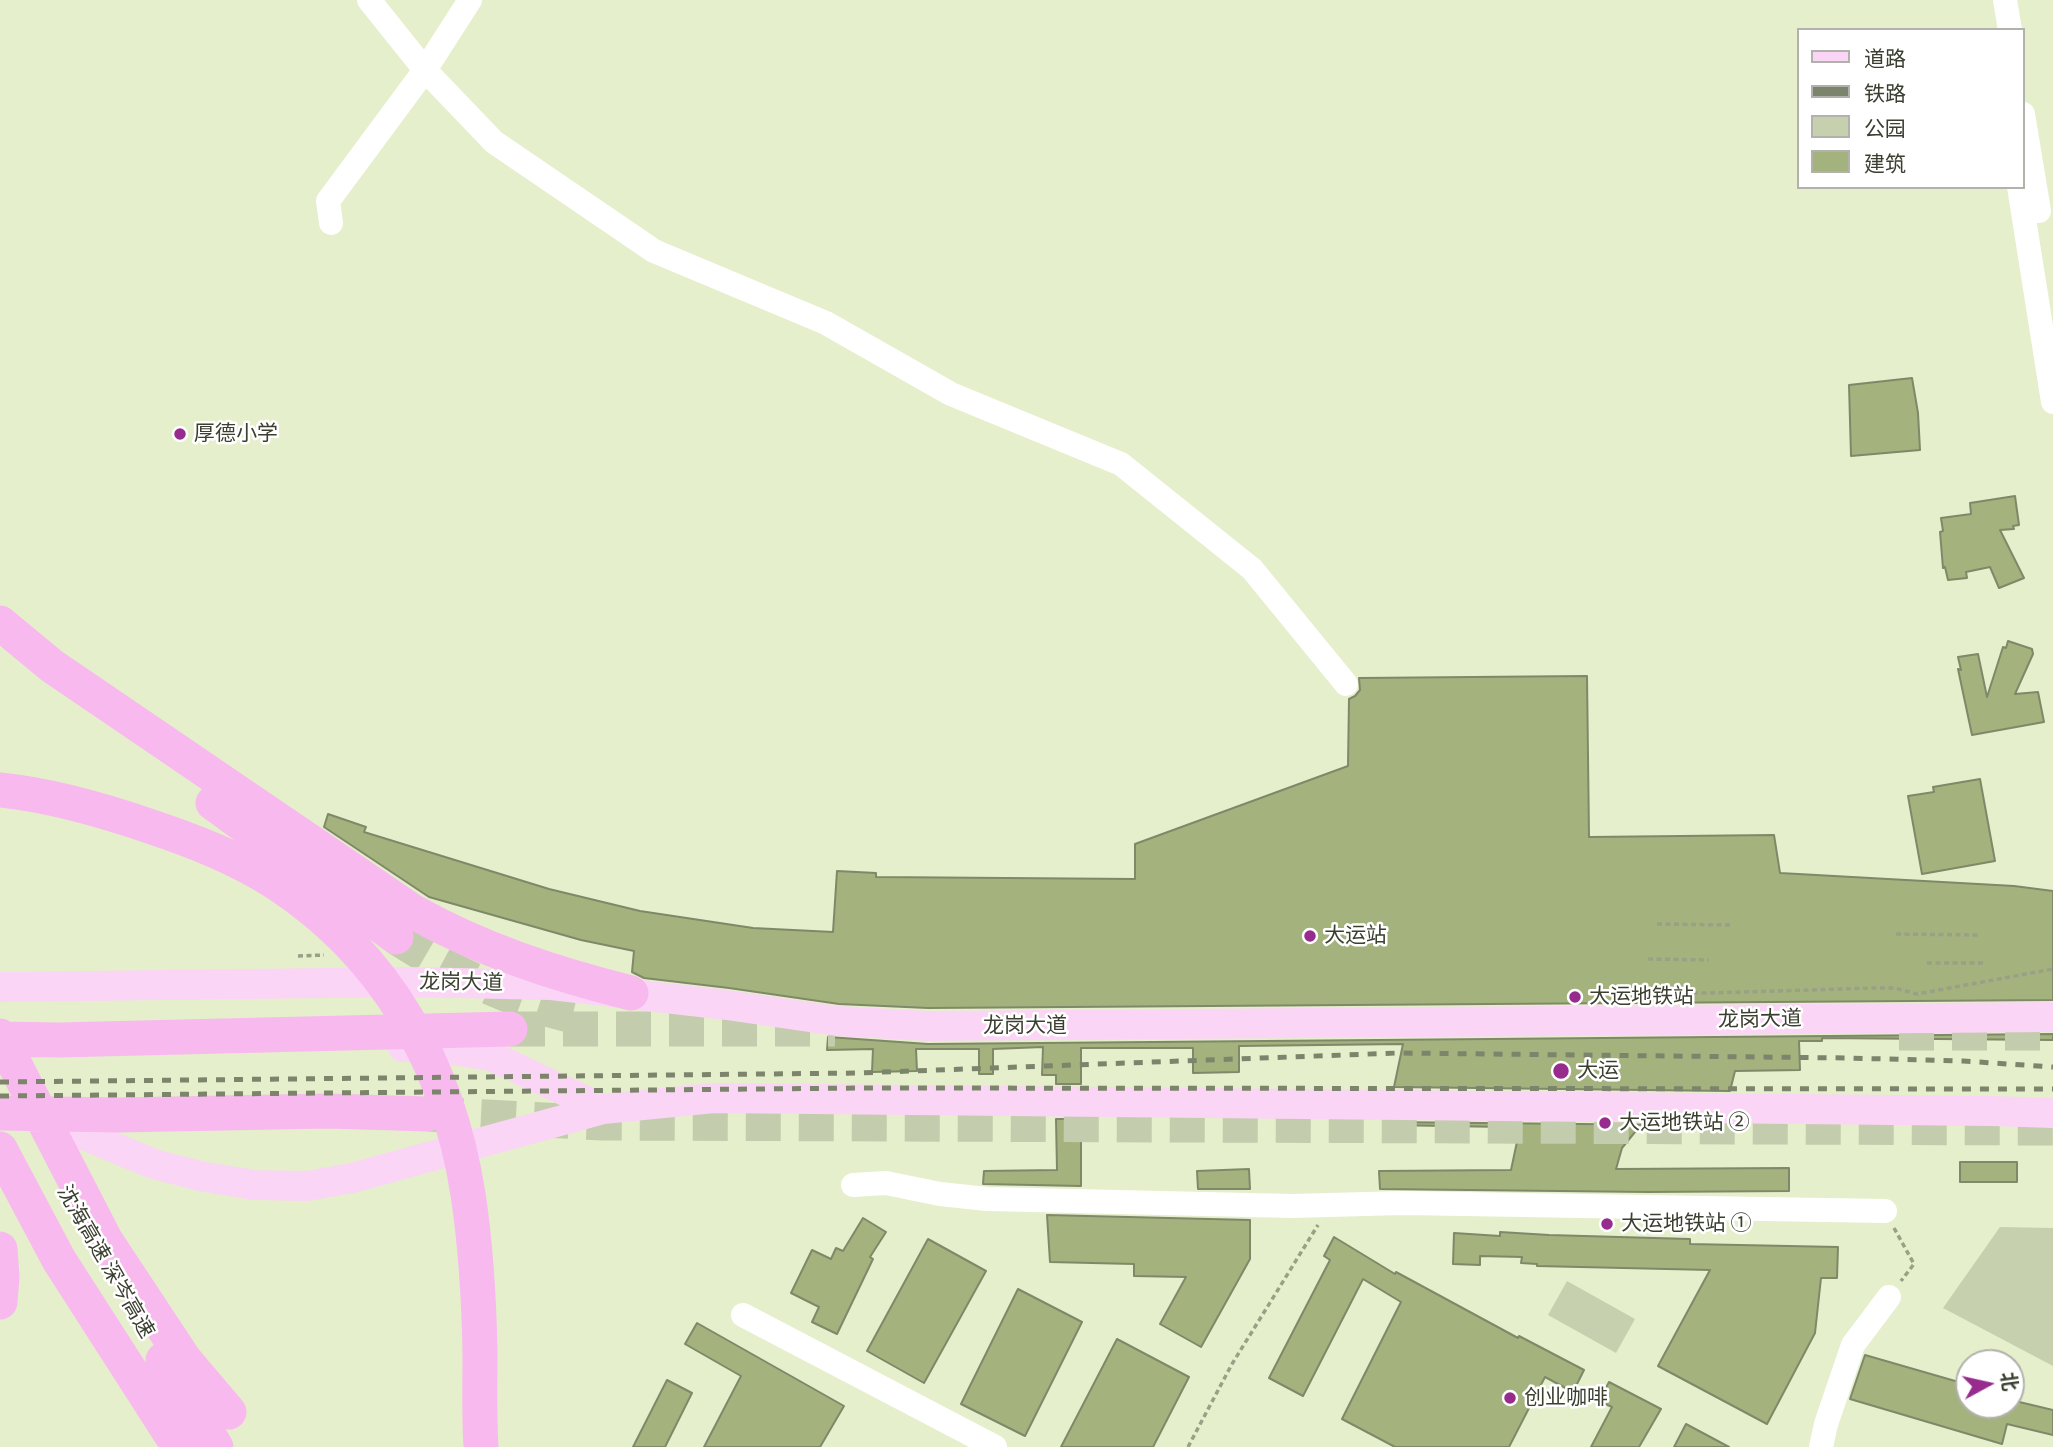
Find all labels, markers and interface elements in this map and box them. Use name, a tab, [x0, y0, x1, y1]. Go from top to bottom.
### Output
legend	[1798, 28, 2025, 189]
text: 道路	[1864, 46, 1906, 72]
text: 铁路	[1864, 81, 1906, 107]
text: 公园	[1864, 116, 1906, 142]
text: 建筑	[1864, 151, 1906, 177]
place label: 厚德小学	[194, 421, 278, 447]
marker: 厚德小学	[172, 426, 188, 442]
place label: 大运站	[1324, 923, 1387, 949]
marker: 大运站	[1302, 928, 1318, 944]
street label: 龙岗大道	[419, 970, 503, 996]
place label: 大运地铁站	[1589, 984, 1694, 1010]
marker: 大运地铁站	[1567, 989, 1583, 1005]
street label: 龙岗大道	[1718, 1007, 1802, 1033]
street label: 龙岗大道	[983, 1013, 1067, 1039]
place label: 大运	[1577, 1058, 1619, 1084]
marker: 大运	[1551, 1061, 1571, 1081]
place label: 大运地铁站 ②	[1619, 1110, 1749, 1136]
marker: 大运地铁站 ②	[1597, 1115, 1613, 1131]
street label: 沈海高速 深岑高速	[51, 1181, 159, 1343]
place label: 大运地铁站 ①	[1621, 1211, 1751, 1237]
marker: 大运地铁站 ①	[1599, 1216, 1615, 1232]
north arrow	[1955, 1349, 2025, 1419]
text: 北	[1997, 1370, 2022, 1392]
place label: 创业咖啡	[1524, 1385, 1608, 1411]
marker: 创业咖啡	[1502, 1390, 1518, 1406]

